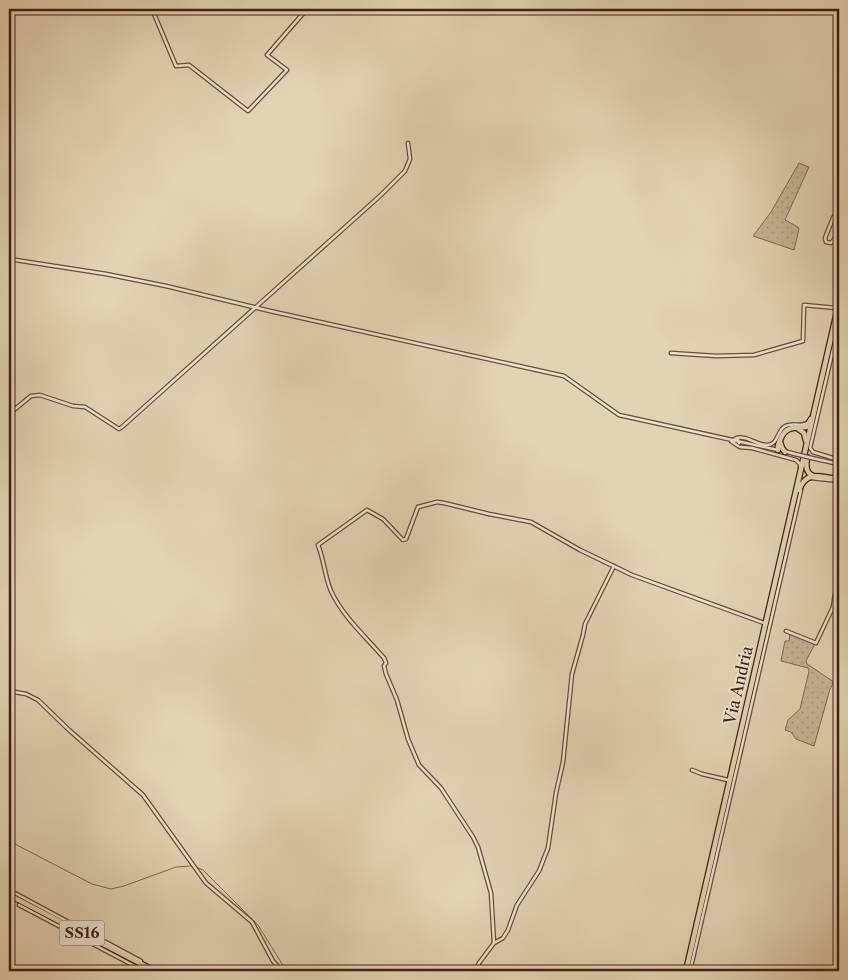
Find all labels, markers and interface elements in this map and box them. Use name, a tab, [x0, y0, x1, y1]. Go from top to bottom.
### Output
street label: Via Andria	[719, 643, 757, 727]
road number: SS16	[59, 920, 104, 946]

